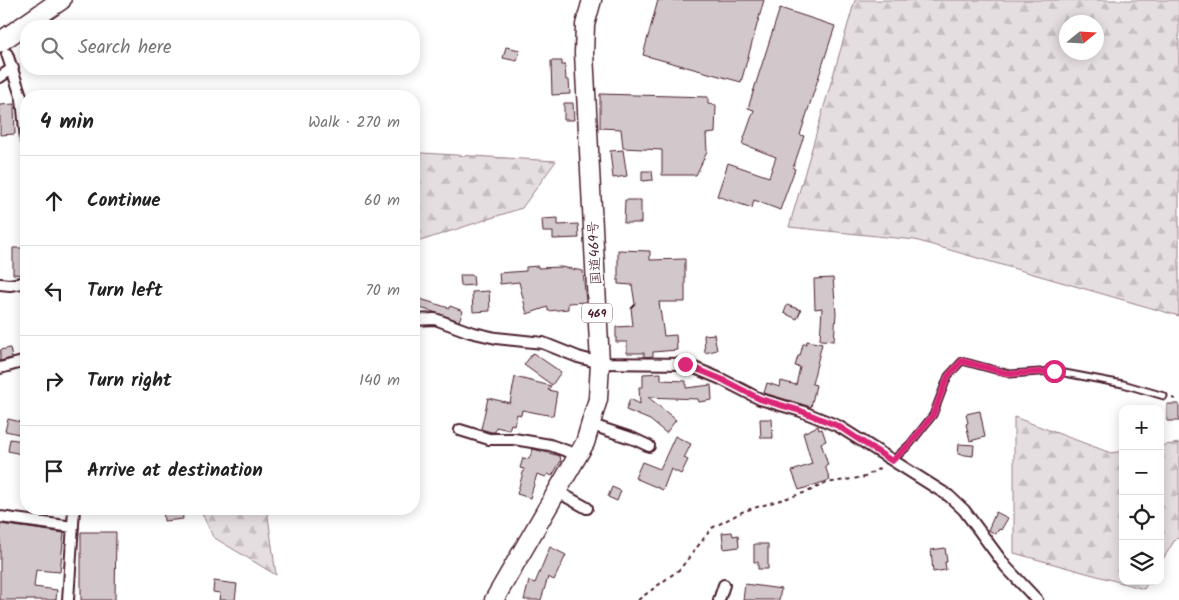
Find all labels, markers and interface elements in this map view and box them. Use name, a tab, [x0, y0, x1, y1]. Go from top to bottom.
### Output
north arrow	[1059, 15, 1104, 60]
search box	[20, 20, 420, 75]
text: Search here	[78, 33, 172, 63]
icon: search	[38, 34, 66, 62]
text: 4 min	[40, 106, 94, 139]
text: Walk · 270 m	[308, 110, 400, 135]
text: Continue	[87, 186, 160, 216]
icon: ahead	[40, 187, 68, 215]
text: 60 m	[364, 188, 400, 213]
street label: 国道469号	[582, 220, 608, 286]
text: Turn left	[87, 276, 162, 306]
icon: left	[40, 277, 68, 305]
text: 70 m	[365, 278, 400, 303]
road number: 469	[582, 304, 612, 322]
route end	[674, 353, 697, 376]
route start	[1043, 360, 1066, 383]
text: Turn right	[87, 366, 172, 396]
icon: right	[40, 367, 68, 395]
text: 140 m	[359, 368, 400, 393]
map controls	[1119, 405, 1164, 585]
button: +	[1119, 405, 1164, 450]
button: −	[1119, 450, 1164, 495]
text: Arrive at destination	[87, 456, 263, 486]
icon: arrive	[40, 457, 68, 485]
button: locate	[1119, 495, 1164, 540]
button: layers	[1119, 540, 1164, 585]

